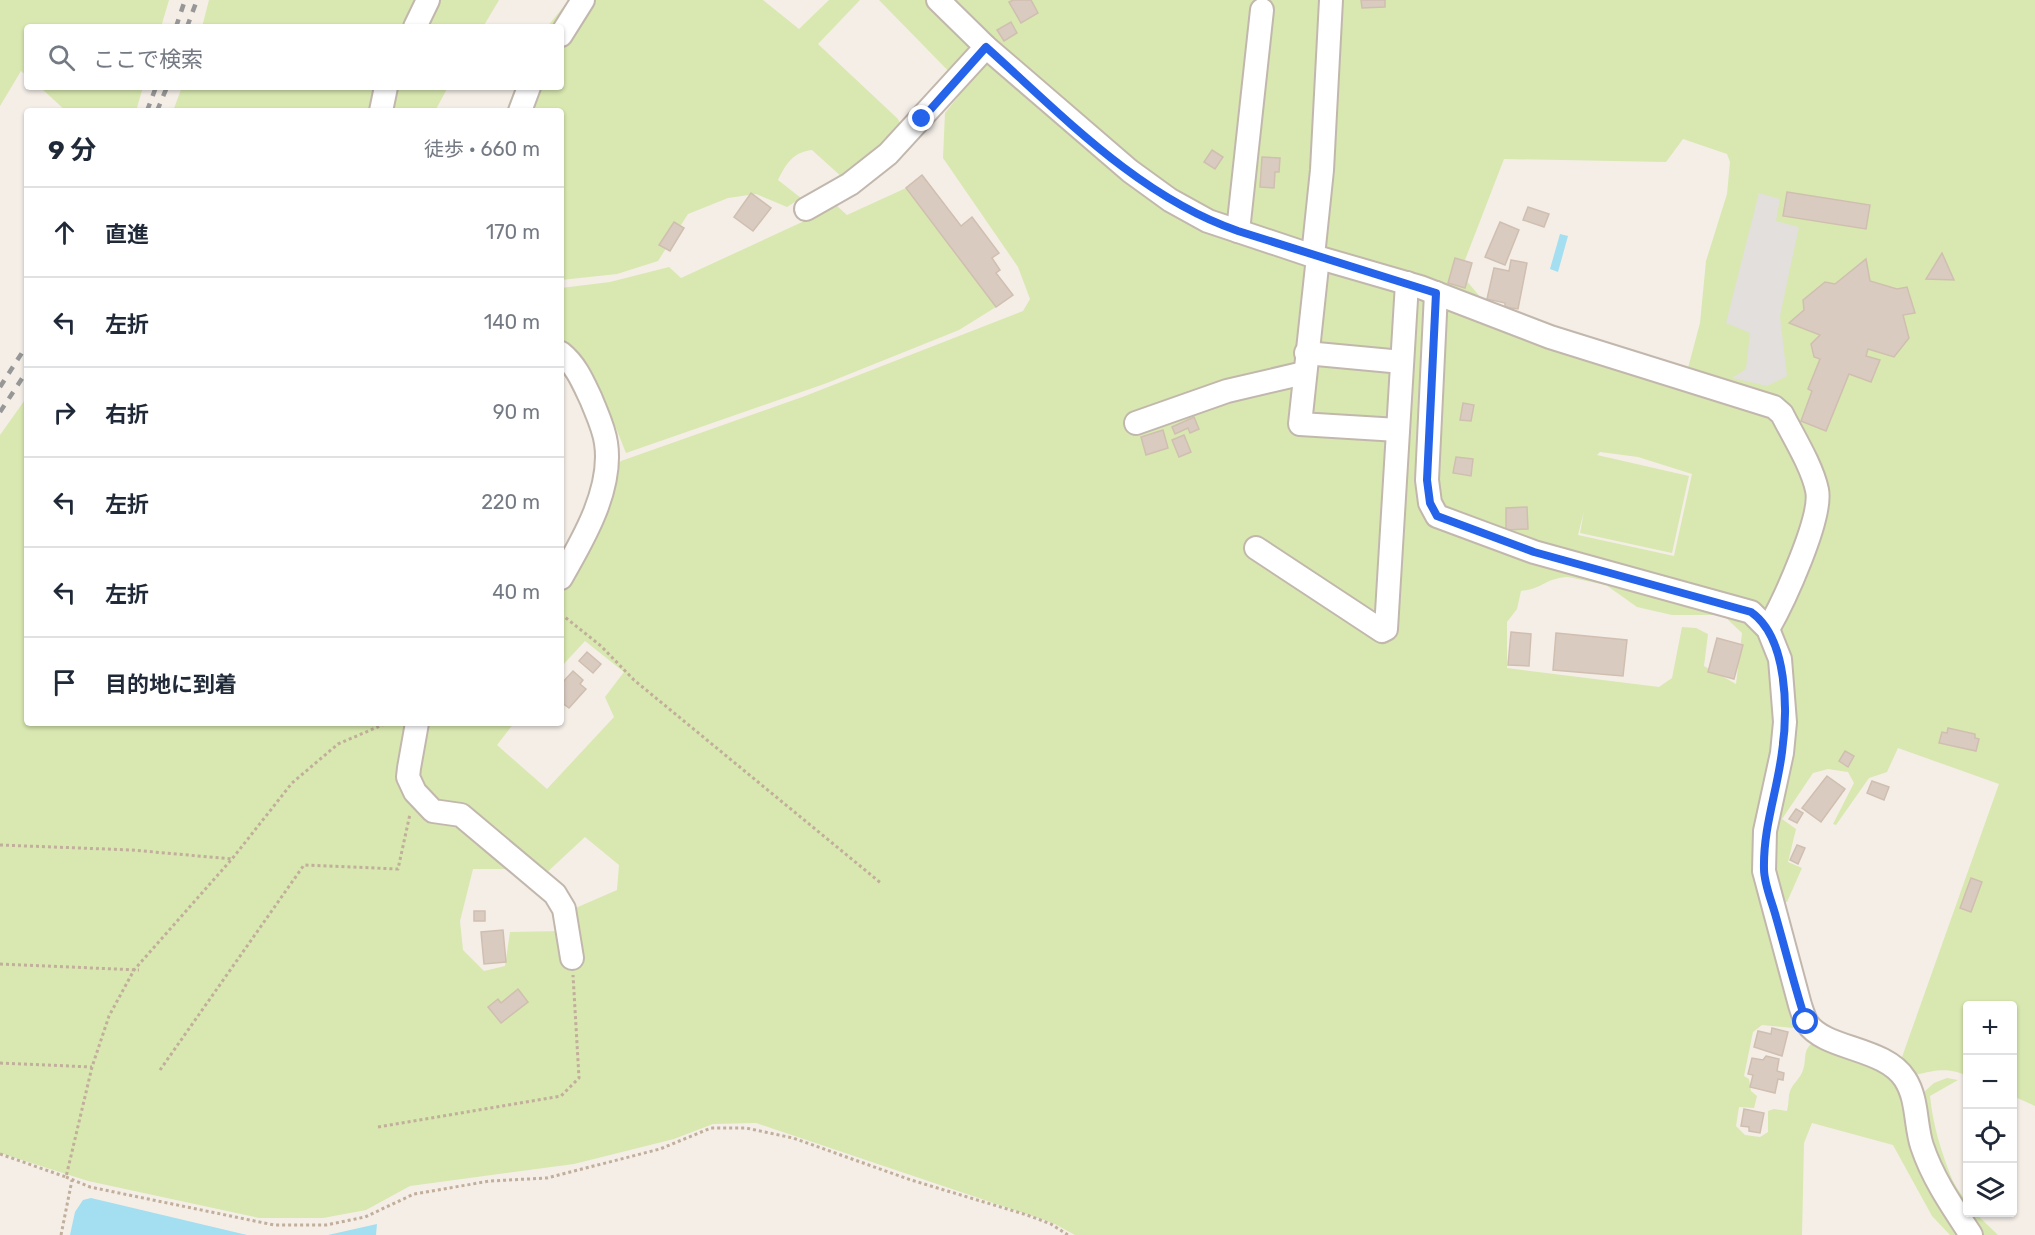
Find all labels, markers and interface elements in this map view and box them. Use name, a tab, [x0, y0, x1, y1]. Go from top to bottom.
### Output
search box	[24, 24, 564, 90]
icon: search	[45, 41, 78, 74]
text: ここで検索	[93, 46, 203, 73]
route end	[908, 105, 934, 131]
text: 9 分	[48, 135, 96, 166]
text: 徒歩 · 660 m	[424, 137, 540, 161]
icon: ahead	[48, 216, 81, 249]
text: 170 m	[486, 220, 540, 244]
text: 直進	[105, 221, 149, 248]
icon: left	[48, 306, 81, 339]
text: 140 m	[484, 310, 540, 334]
text: 左折	[105, 311, 149, 338]
icon: right	[48, 396, 81, 429]
text: 90 m	[493, 400, 540, 424]
text: 右折	[105, 401, 149, 428]
icon: left	[48, 486, 81, 519]
text: 220 m	[481, 490, 540, 514]
text: 左折	[105, 491, 149, 518]
icon: left	[48, 576, 81, 609]
text: 40 m	[492, 580, 540, 604]
text: 左折	[105, 581, 149, 608]
icon: arrive	[48, 666, 81, 699]
text: 目的地に到着	[105, 671, 237, 698]
map controls	[1963, 1001, 2017, 1217]
button: +	[1963, 1001, 2017, 1055]
route start	[1792, 1008, 1818, 1034]
button: −	[1963, 1055, 2017, 1109]
button: locate	[1963, 1109, 2017, 1163]
button: layers	[1963, 1163, 2017, 1217]

